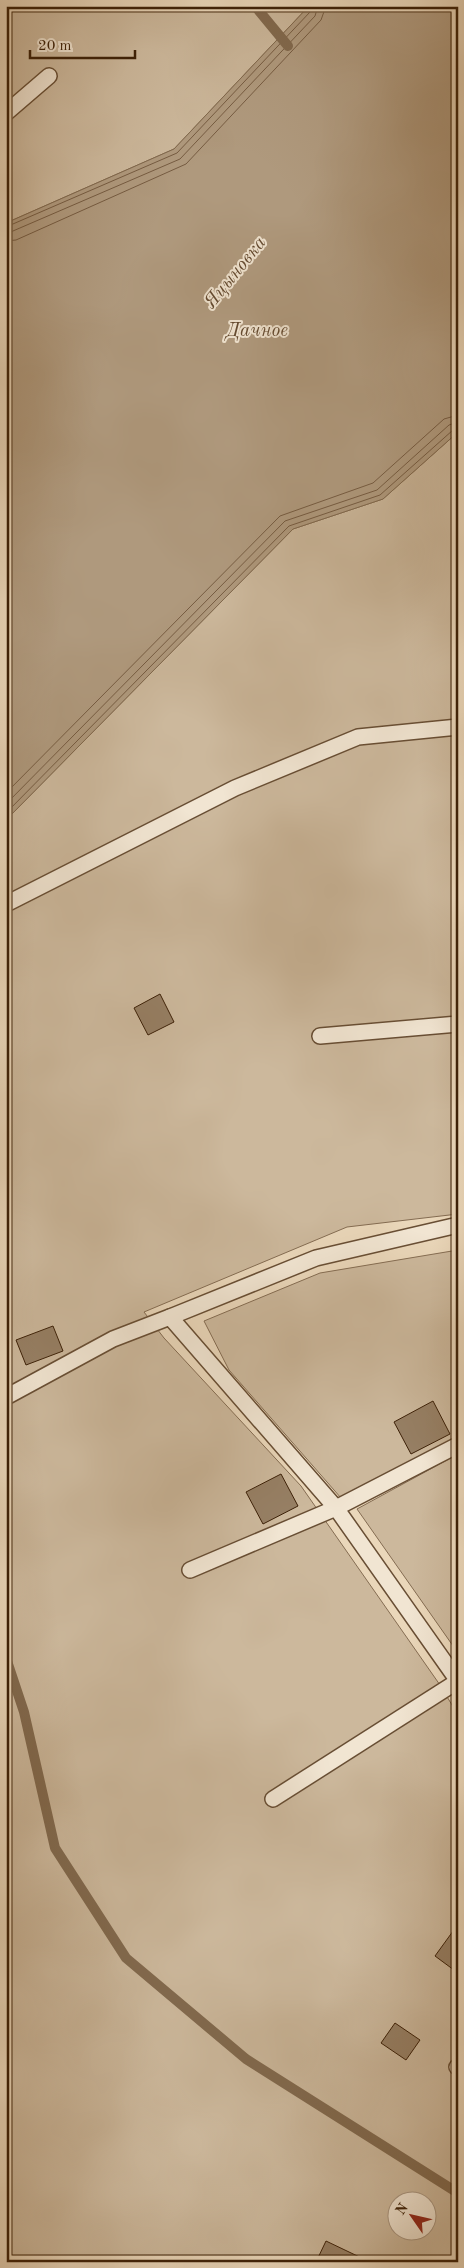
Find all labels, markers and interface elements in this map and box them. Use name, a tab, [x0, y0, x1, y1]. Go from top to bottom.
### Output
scale bar	[30, 28, 135, 60]
text: 20 m	[38, 39, 72, 54]
water label: Яцыновка	[201, 233, 271, 313]
water label: Дачное	[223, 322, 288, 341]
north arrow	[386, 2190, 436, 2240]
text: N	[393, 2201, 411, 2218]

